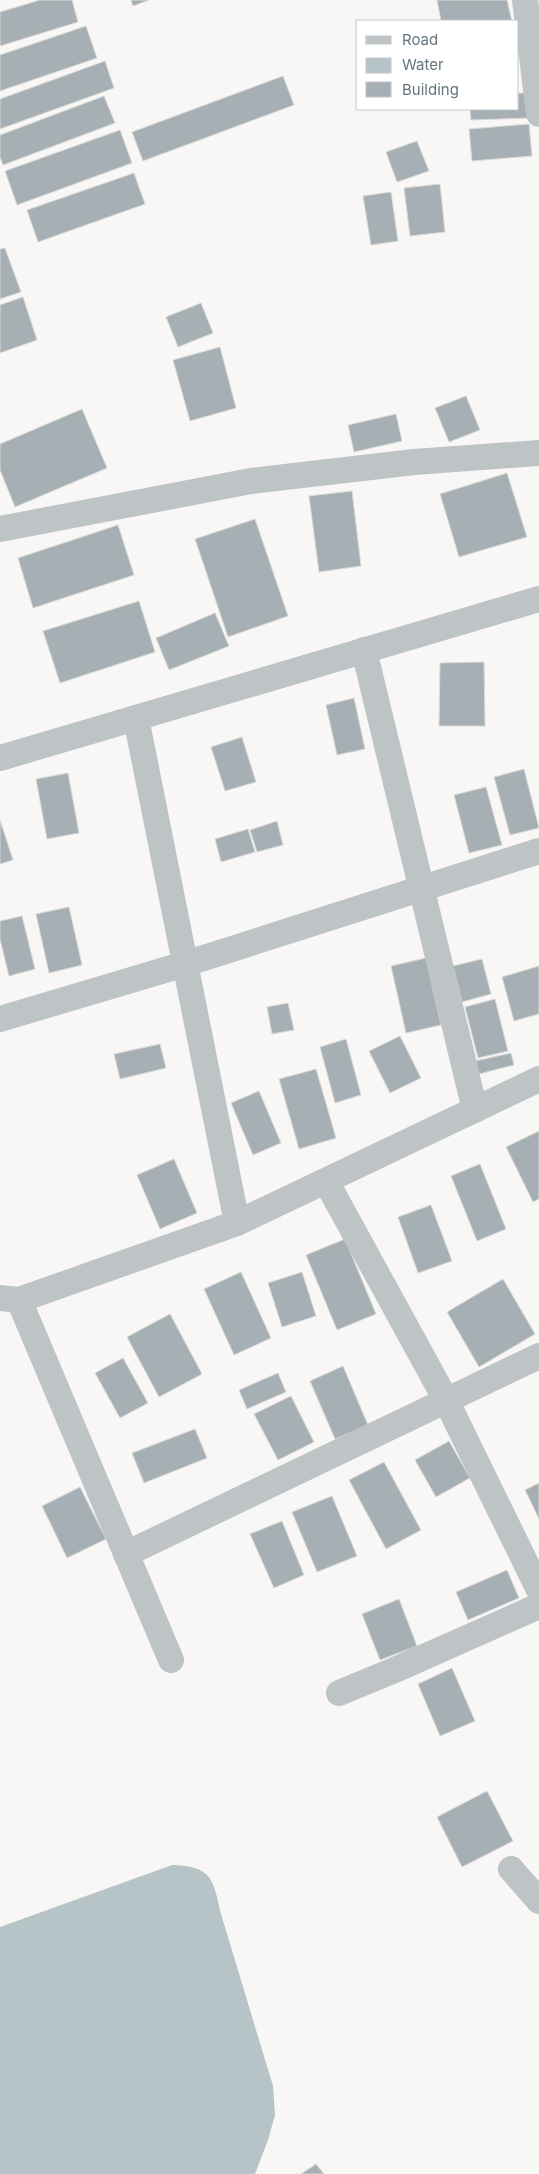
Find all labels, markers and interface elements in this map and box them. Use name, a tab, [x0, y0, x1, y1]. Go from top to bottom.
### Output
legend	[356, 20, 519, 110]
text: Road	[402, 30, 438, 49]
text: Water	[402, 55, 444, 74]
text: Building	[402, 80, 459, 99]

